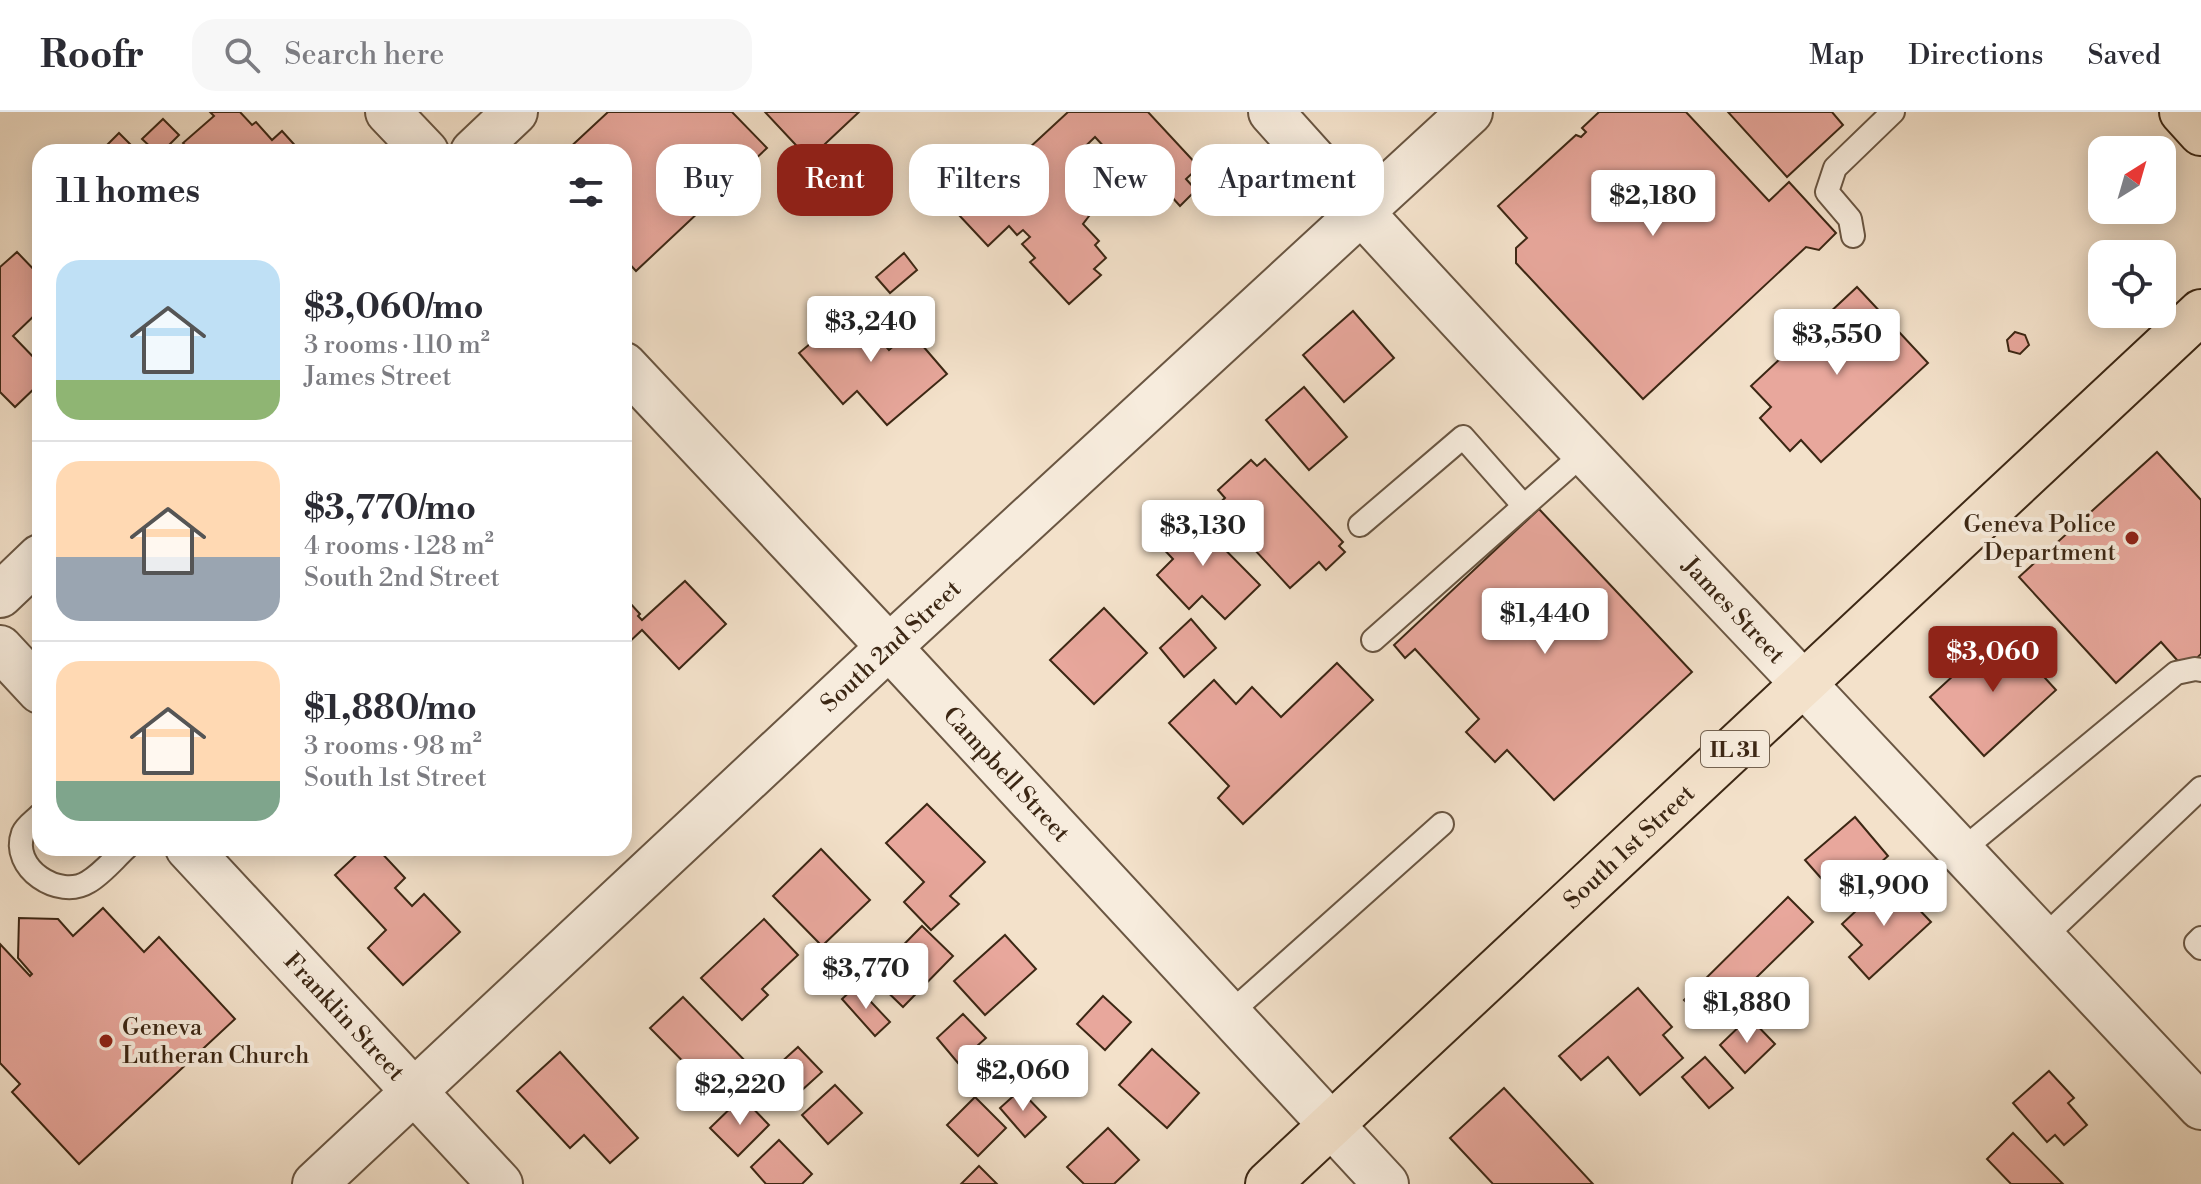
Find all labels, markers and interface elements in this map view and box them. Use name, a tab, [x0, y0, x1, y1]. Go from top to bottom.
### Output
search box	[192, 19, 752, 91]
text: Roofr	[40, 32, 144, 79]
icon: search	[220, 33, 264, 77]
text: Search here	[284, 36, 444, 74]
text: Map	[1809, 38, 1864, 73]
text: Directions	[1908, 38, 2043, 73]
text: Saved	[2087, 38, 2161, 73]
north arrow	[2088, 136, 2176, 224]
map controls	[2088, 136, 2176, 328]
chip: Buy	[656, 144, 761, 216]
chip: Rent	[777, 144, 893, 216]
chip: Filters	[909, 144, 1049, 216]
chip: New	[1065, 144, 1175, 216]
chip: Apartment	[1191, 144, 1384, 216]
icon: filters	[564, 170, 608, 214]
pin: $2,180	[1588, 170, 1718, 238]
text: 11 homes	[56, 171, 200, 213]
text: $2,180	[1609, 180, 1697, 212]
button: locate	[2088, 240, 2176, 328]
text: $3,060/mo	[304, 287, 483, 329]
icon: home	[120, 292, 216, 388]
pin: $3,240	[806, 296, 936, 364]
text: $3,240	[825, 306, 917, 338]
pin: $3,550	[1772, 309, 1902, 377]
text: $3,550	[1792, 319, 1882, 351]
text: 3 rooms · 110 m²	[304, 329, 490, 361]
text: James Street	[304, 361, 451, 393]
text: $3,770/mo	[304, 488, 476, 530]
icon: home	[120, 493, 216, 589]
pin: $3,130	[1138, 500, 1268, 568]
text: $3,130	[1160, 510, 1246, 542]
place label: Geneva Police Department	[1963, 510, 2117, 568]
marker: Geneva Police Department	[2123, 529, 2141, 547]
text: 4 rooms · 128 m²	[304, 530, 494, 562]
street label: James Street	[1675, 550, 1791, 671]
text: South 2nd Street	[304, 562, 500, 594]
street label: South 2nd Street	[815, 574, 968, 719]
pin: $1,440	[1480, 588, 1610, 656]
text: $1,440	[1500, 598, 1590, 630]
pin: $3,060	[1928, 626, 2058, 694]
text: $3,060	[1946, 636, 2040, 668]
text: $1,880/mo	[304, 688, 477, 730]
icon: home	[120, 693, 216, 789]
street label: Campbell Street	[936, 701, 1076, 849]
text: 3 rooms · 98 m²	[304, 730, 482, 762]
road number: IL 31	[1701, 731, 1769, 767]
text: South 1st Street	[304, 762, 487, 794]
street label: South 1st Street	[1558, 778, 1702, 916]
pin: $1,900	[1819, 860, 1949, 928]
text: $1,900	[1839, 870, 1929, 902]
pin: $3,770	[801, 943, 931, 1011]
street label: Franklin Street	[277, 947, 411, 1088]
text: $3,770	[822, 953, 910, 985]
pin: $1,880	[1682, 977, 1812, 1045]
text: $1,880	[1703, 987, 1791, 1019]
place label: Geneva Lutheran Church	[122, 1013, 309, 1071]
marker: Geneva Lutheran Church	[97, 1032, 115, 1050]
pin: $2,060	[958, 1045, 1088, 1113]
text: $2,060	[976, 1055, 1070, 1087]
pin: $2,220	[675, 1059, 805, 1127]
text: $2,220	[694, 1069, 786, 1101]

